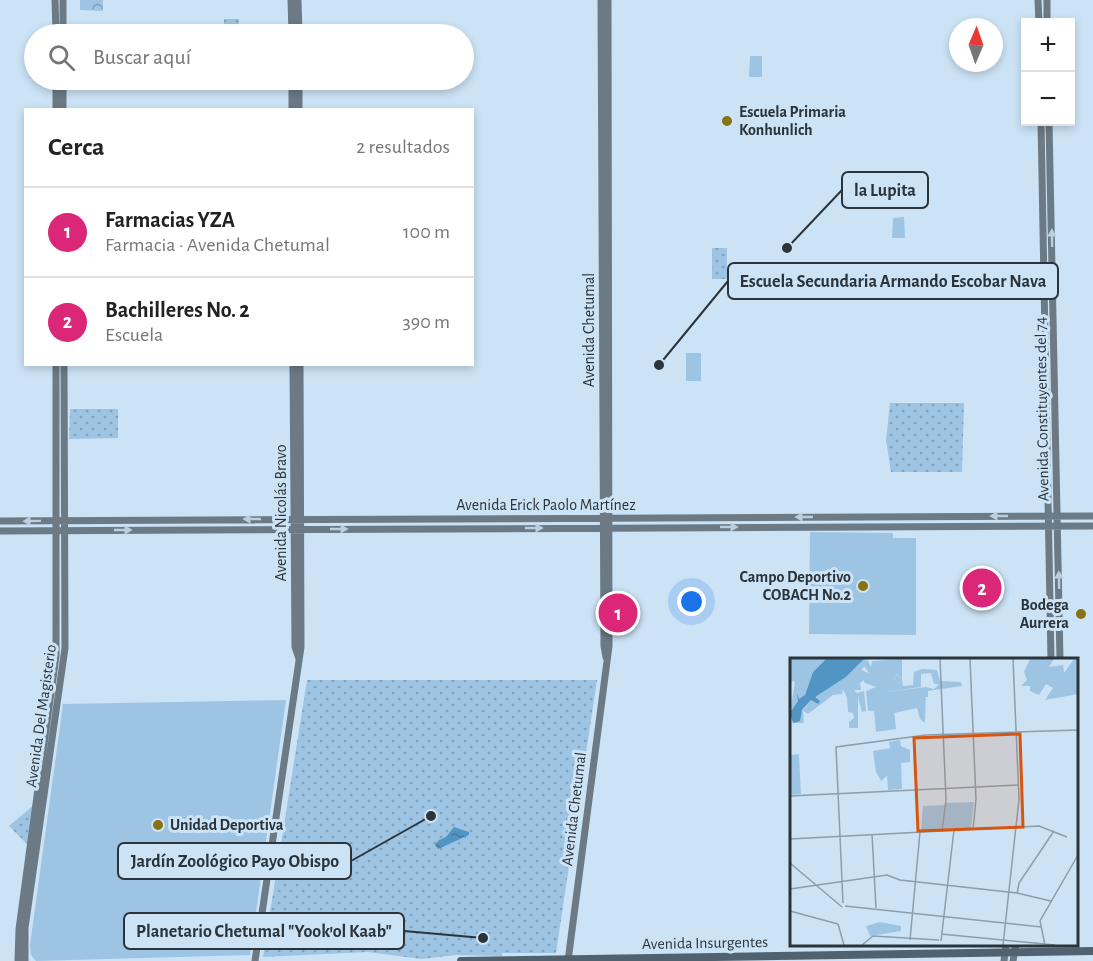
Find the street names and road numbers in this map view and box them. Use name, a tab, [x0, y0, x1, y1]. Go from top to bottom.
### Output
street label: Avenida Chetumal	[581, 273, 597, 387]
street label: Avenida Constituyentes del 74	[1032, 316, 1053, 502]
street label: Avenida Nicolás Bravo	[273, 444, 289, 582]
street label: Avenida Erick Paolo Martínez	[456, 497, 636, 513]
street label: Avenida Del Magisterio	[23, 643, 59, 789]
street label: Avenida Chetumal	[559, 751, 589, 867]
street label: Avenida Insurgentes	[642, 934, 768, 952]

